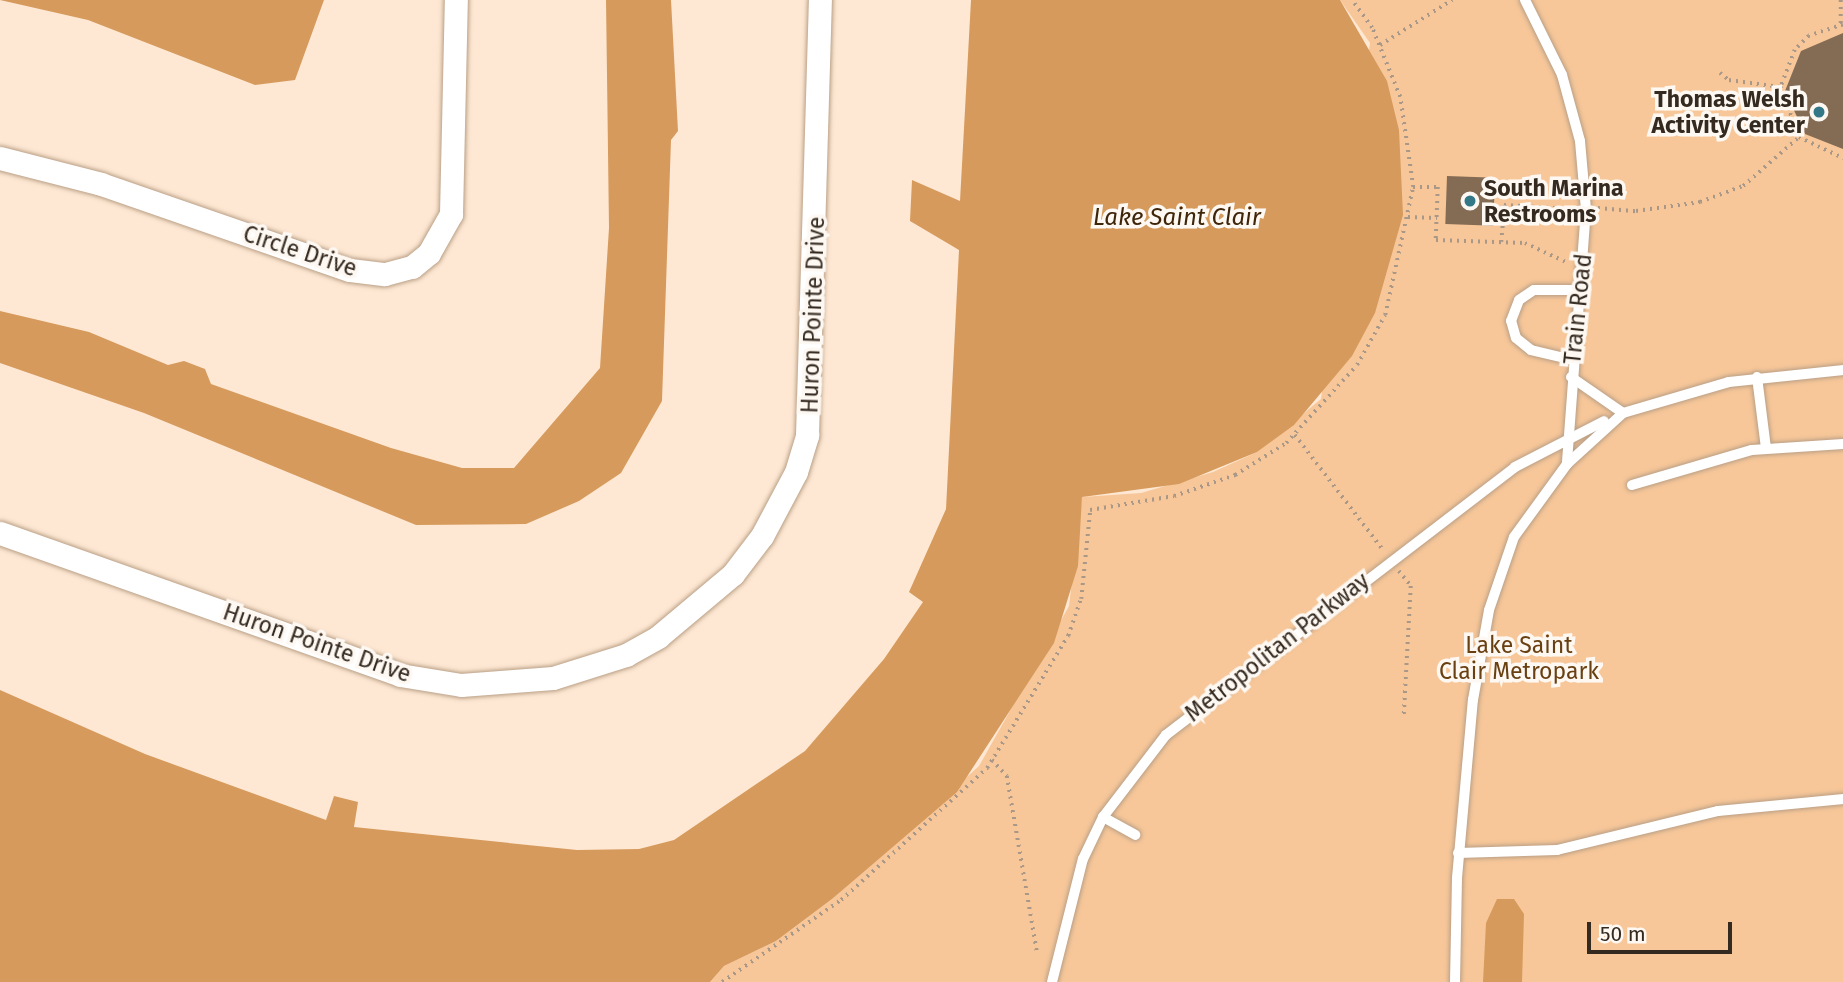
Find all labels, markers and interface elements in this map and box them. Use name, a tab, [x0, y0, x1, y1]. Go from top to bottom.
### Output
place label: Thomas Welsh Activity Center	[1652, 85, 1805, 139]
marker: Thomas Welsh Activity Center	[1811, 104, 1827, 120]
place label: South Marina Restrooms	[1484, 174, 1624, 228]
marker: South Marina Restrooms	[1462, 193, 1478, 209]
water label: Lake Saint Clair	[1093, 204, 1261, 232]
street label: Huron Pointe Drive	[796, 216, 830, 414]
street label: Circle Drive	[240, 220, 360, 282]
street label: Train Road	[1558, 252, 1598, 366]
street label: Metropolitan Parkway	[1180, 567, 1374, 727]
street label: Huron Pointe Drive	[219, 598, 415, 688]
park label: Lake Saint Clair Metropark	[1439, 631, 1599, 685]
scale bar	[1591, 908, 1736, 952]
text: 50 m	[1600, 921, 1646, 947]

